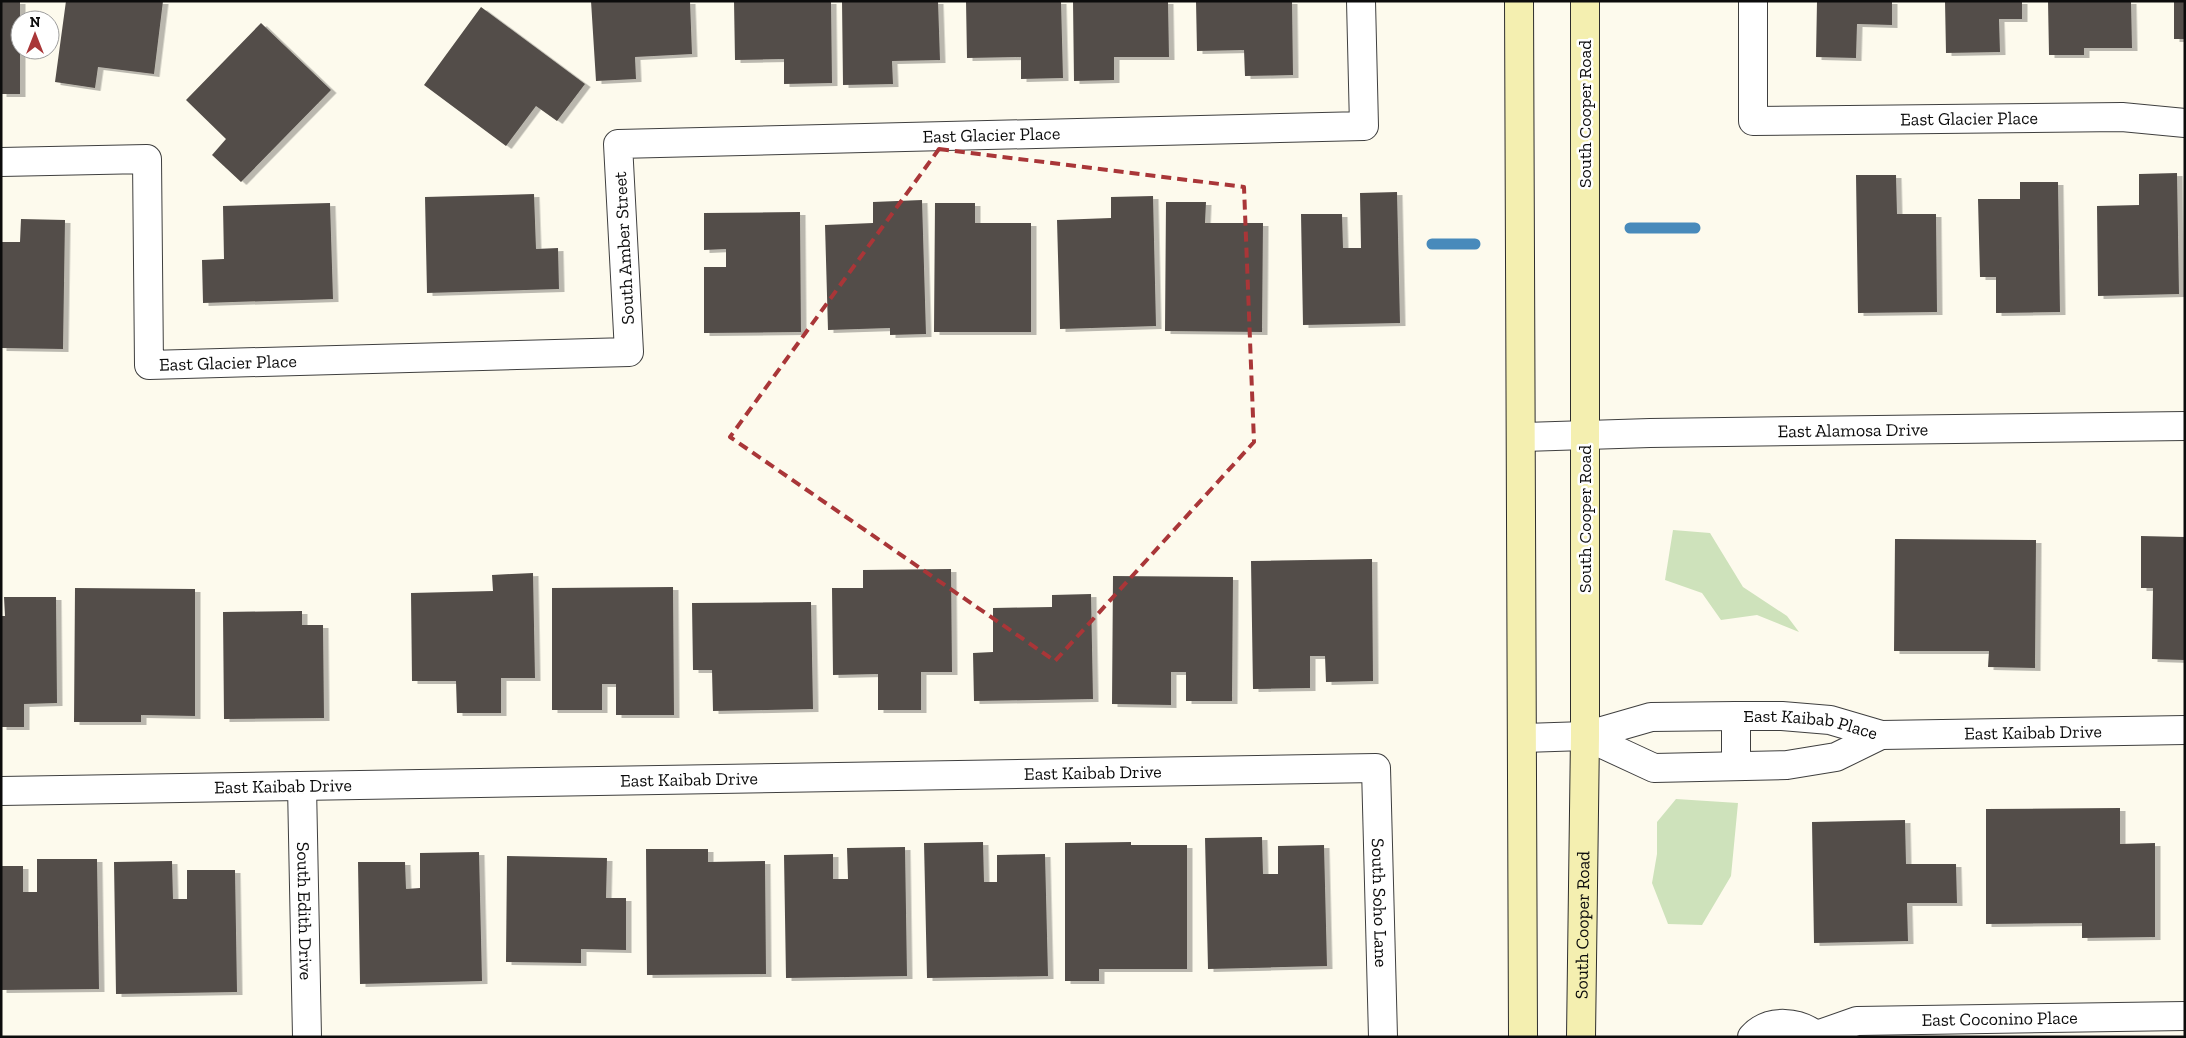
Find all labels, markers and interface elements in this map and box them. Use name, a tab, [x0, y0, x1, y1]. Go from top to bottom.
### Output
north arrow	[10, 10, 60, 60]
text: N	[30, 14, 41, 31]
street label: South Cooper Road	[1574, 40, 1596, 188]
street label: East Glacier Place	[1900, 107, 2038, 130]
street label: East Glacier Place	[922, 122, 1061, 148]
street label: South Amber Street	[609, 171, 639, 325]
street label: East Glacier Place	[159, 350, 297, 376]
street label: East Alamosa Drive	[1778, 418, 1928, 442]
street label: South Cooper Road	[1574, 445, 1596, 593]
street label: East Kaibab Place	[1743, 705, 1880, 744]
street label: East Kaibab Drive	[1964, 720, 2102, 745]
street label: East Kaibab Drive	[1024, 761, 1162, 785]
street label: East Kaibab Drive	[620, 767, 758, 792]
street label: East Kaibab Drive	[214, 774, 352, 798]
street label: South Soho Lane	[1367, 838, 1392, 968]
street label: South Edith Drive	[292, 842, 317, 980]
street label: South Cooper Road	[1571, 851, 1594, 999]
street label: East Coconino Place	[1921, 1007, 2078, 1031]

